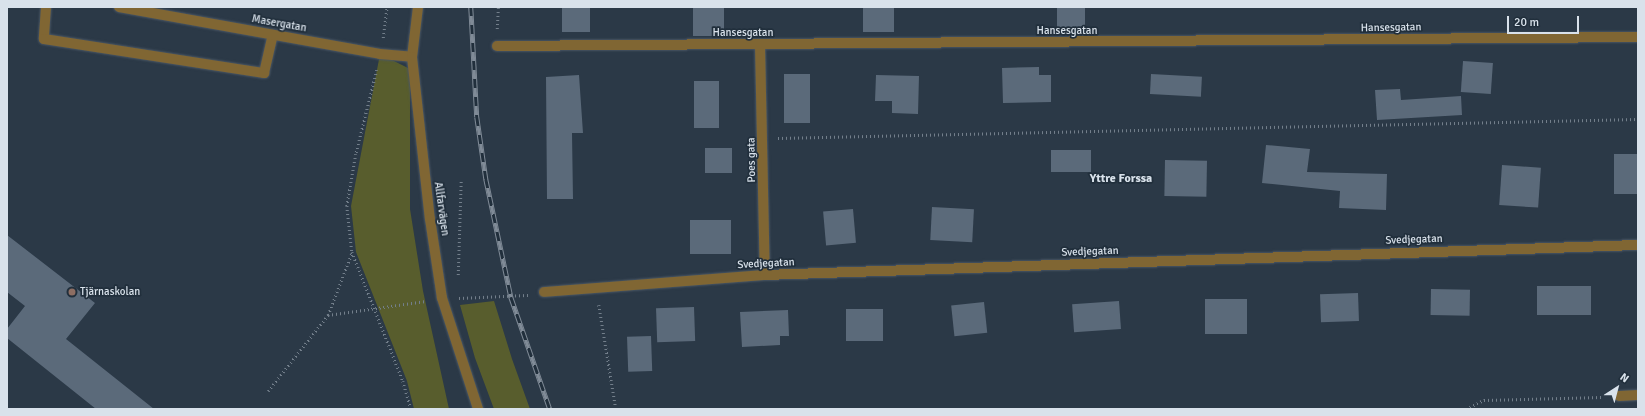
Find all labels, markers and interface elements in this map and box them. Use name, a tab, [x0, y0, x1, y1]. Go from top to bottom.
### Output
scale bar	[1509, 8, 1581, 34]
street label: Masergatan	[251, 13, 307, 35]
text: 20 m	[1514, 15, 1539, 30]
street label: Hansesgatan	[1360, 21, 1422, 35]
street label: Hansesgatan	[1037, 24, 1097, 38]
street label: Hansesgatan	[713, 26, 773, 40]
street label: Poes gata	[745, 137, 759, 183]
district label: Yttre Forssa	[1090, 172, 1152, 186]
street label: Allfarvägen	[431, 181, 451, 237]
street label: Svedjegatan	[1385, 232, 1443, 248]
street label: Svedjegatan	[1061, 244, 1119, 260]
street label: Svedjegatan	[737, 256, 795, 272]
place label: Tjärnaskolan	[80, 285, 140, 299]
marker: Tjärnaskolan	[67, 287, 77, 297]
north arrow	[1597, 368, 1637, 408]
text: N	[1617, 370, 1631, 385]

